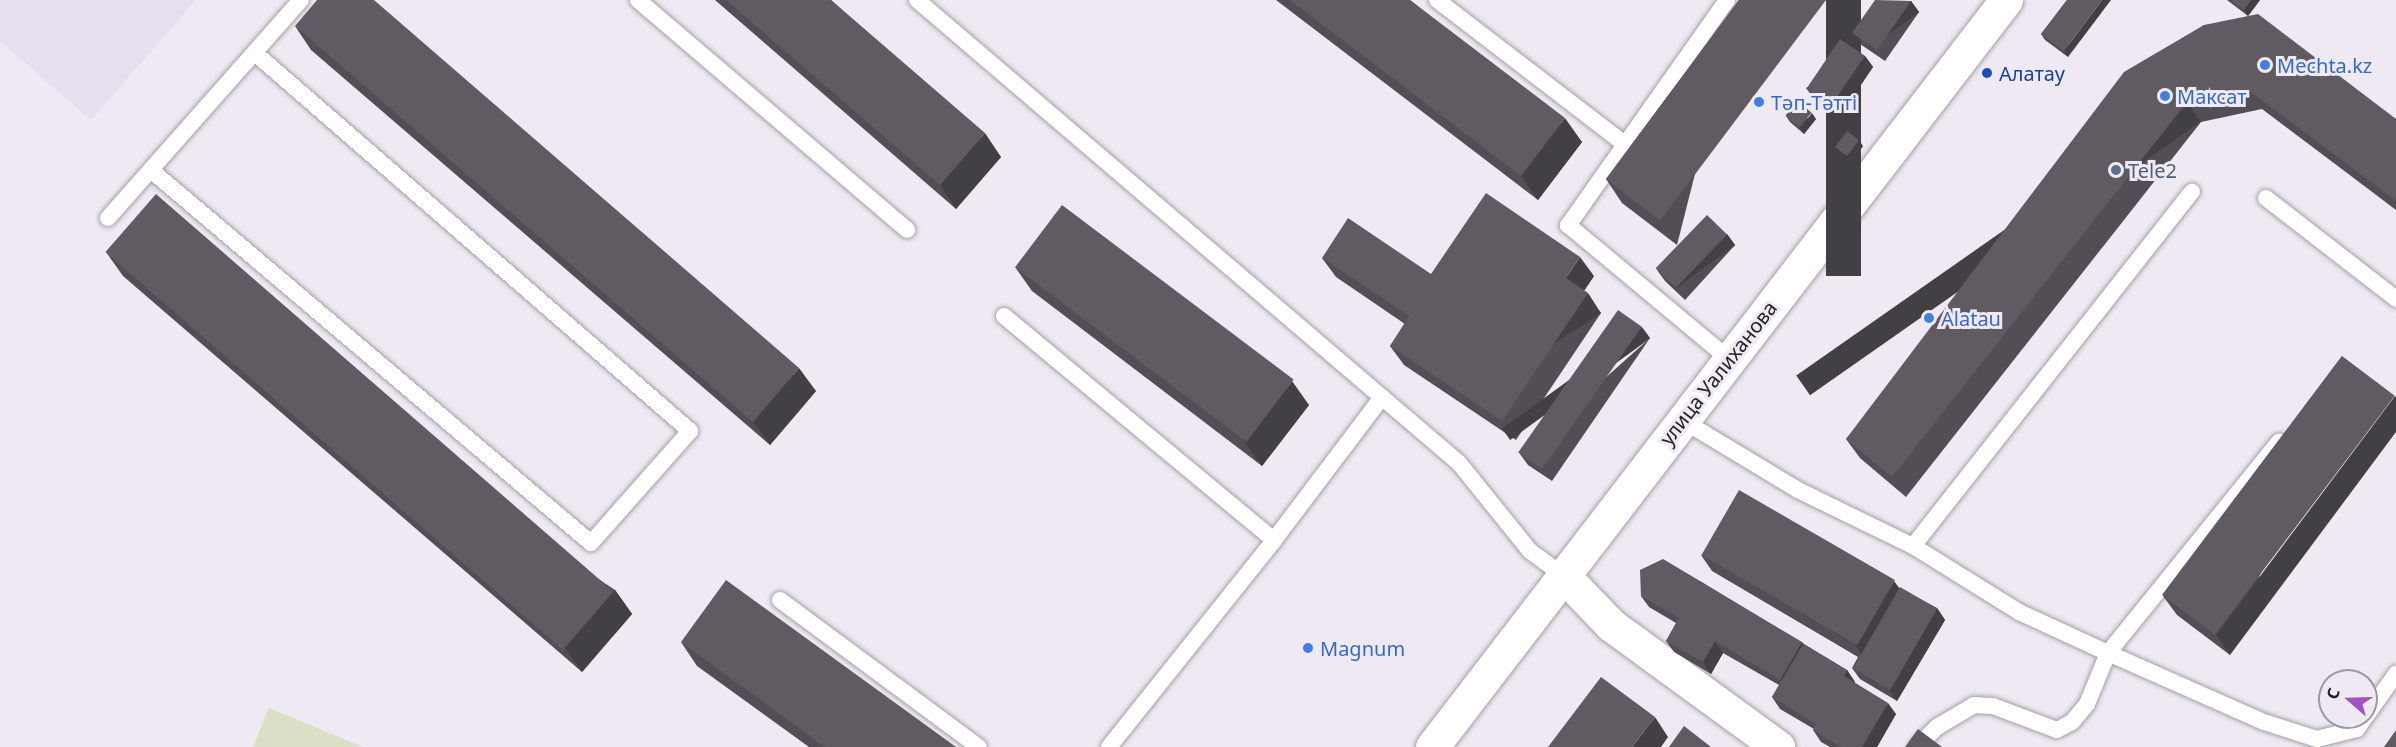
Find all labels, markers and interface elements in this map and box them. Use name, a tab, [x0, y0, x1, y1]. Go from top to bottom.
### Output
place label: Mechta.kz	[2277, 53, 2372, 77]
marker: Mechta.kz	[2258, 58, 2272, 72]
place label: Алатау	[1999, 61, 2065, 85]
marker: Алатау	[1980, 66, 1994, 80]
place label: Максат	[2177, 84, 2247, 108]
marker: Максат	[2158, 89, 2172, 103]
place label: Тәп-Тәтті	[1771, 90, 1857, 114]
marker: Тәп-Тәтті	[1752, 95, 1766, 109]
place label: Tele2	[2128, 158, 2177, 182]
marker: Tele2	[2109, 163, 2123, 177]
street label: улица Уалиханова	[1654, 296, 1782, 450]
place label: Alatau	[1941, 306, 2001, 330]
marker: Alatau	[1922, 311, 1936, 325]
place label: Magnum	[1320, 636, 1405, 660]
marker: Magnum	[1301, 641, 1315, 655]
north arrow	[2318, 669, 2378, 729]
text: С	[2321, 685, 2345, 702]

